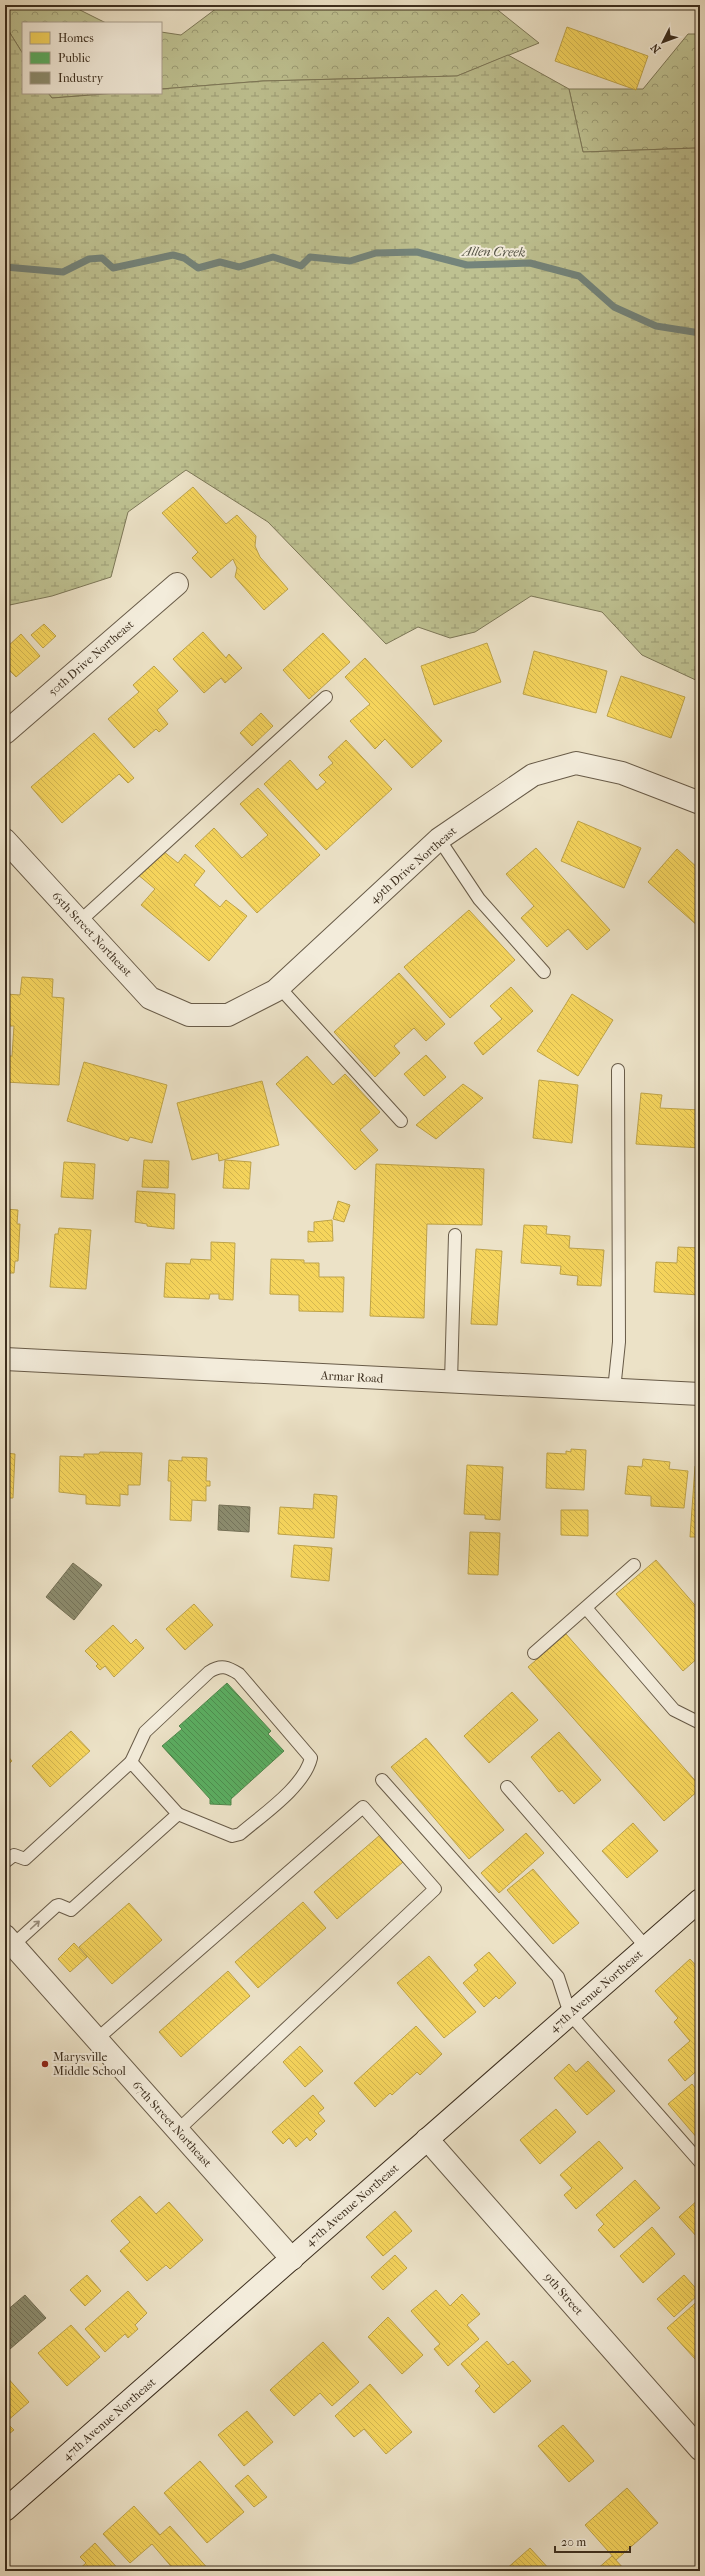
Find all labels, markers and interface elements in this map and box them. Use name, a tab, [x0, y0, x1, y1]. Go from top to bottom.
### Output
legend	[22, 22, 162, 94]
north arrow	[643, 22, 683, 62]
text: Homes	[58, 31, 94, 45]
text: N	[648, 40, 664, 56]
text: Public	[58, 51, 90, 65]
text: Industry	[58, 71, 104, 85]
water label: Allen Creek	[461, 243, 526, 260]
street label: 50th Drive Northeast	[45, 617, 137, 699]
street label: 49th Drive Northeast	[367, 823, 460, 906]
street label: 65th Street Northeast	[49, 889, 135, 980]
street label: Armar Road	[319, 1368, 384, 1386]
one-way arrow	[29, 1921, 40, 1930]
street label: 47th Avenue Northeast	[547, 1946, 646, 2035]
place label: Marysville Middle School	[53, 2050, 126, 2078]
marker: Marysville Middle School	[40, 2059, 50, 2069]
street label: 67th Street Northeast	[130, 2078, 215, 2171]
street label: 47th Avenue Northeast	[303, 2160, 402, 2249]
street label: 9th Street	[542, 2270, 587, 2319]
street label: 47th Avenue Northeast	[60, 2374, 159, 2463]
scale bar	[555, 2528, 630, 2554]
text: 20 m	[561, 2535, 586, 2549]

